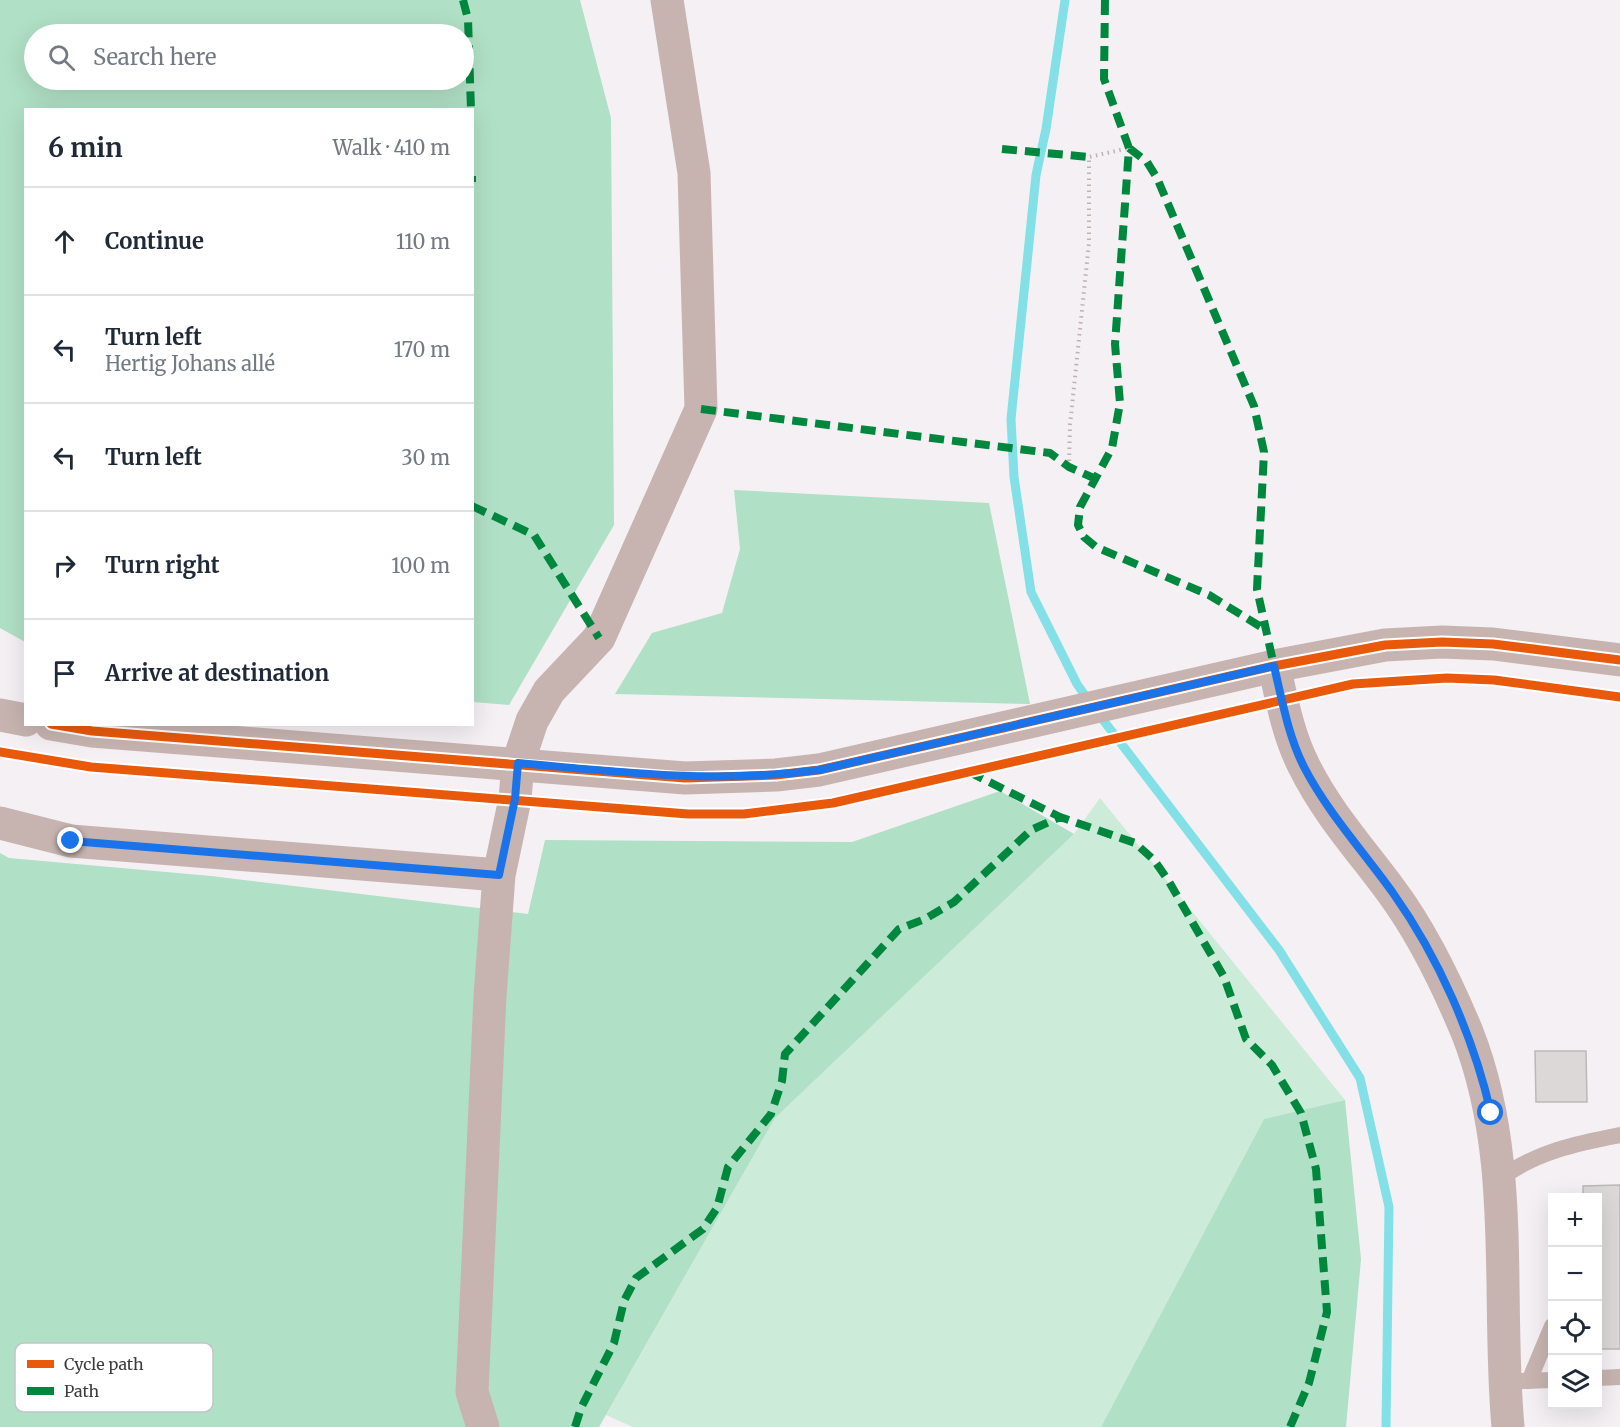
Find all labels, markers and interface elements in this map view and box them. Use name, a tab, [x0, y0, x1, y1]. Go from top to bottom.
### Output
search box	[24, 24, 474, 90]
icon: search	[45, 41, 78, 74]
text: Search here	[93, 43, 216, 71]
text: 6 min	[48, 131, 123, 164]
text: Walk · 410 m	[333, 135, 450, 160]
icon: ahead	[48, 225, 81, 258]
text: Continue	[105, 227, 204, 255]
text: 110 m	[396, 229, 450, 254]
text: Turn left	[105, 323, 202, 351]
icon: left	[48, 333, 81, 366]
text: 170 m	[394, 337, 450, 362]
text: Hertig Johans allé	[105, 351, 275, 376]
icon: left	[48, 441, 81, 474]
text: Turn left	[105, 443, 202, 471]
text: 30 m	[401, 445, 450, 470]
icon: right	[48, 549, 81, 582]
text: Turn right	[105, 551, 219, 579]
text: 100 m	[391, 553, 450, 578]
icon: arrive	[48, 657, 81, 690]
text: Arrive at destination	[105, 659, 329, 687]
route end	[57, 827, 83, 853]
route start	[1477, 1099, 1503, 1125]
map controls	[1548, 1193, 1602, 1409]
button: +	[1548, 1193, 1602, 1247]
button: −	[1548, 1247, 1602, 1301]
button: locate	[1548, 1301, 1602, 1355]
legend	[15, 1343, 213, 1412]
text: Cycle path	[64, 1354, 144, 1374]
button: layers	[1548, 1355, 1602, 1409]
text: Path	[64, 1381, 100, 1401]

